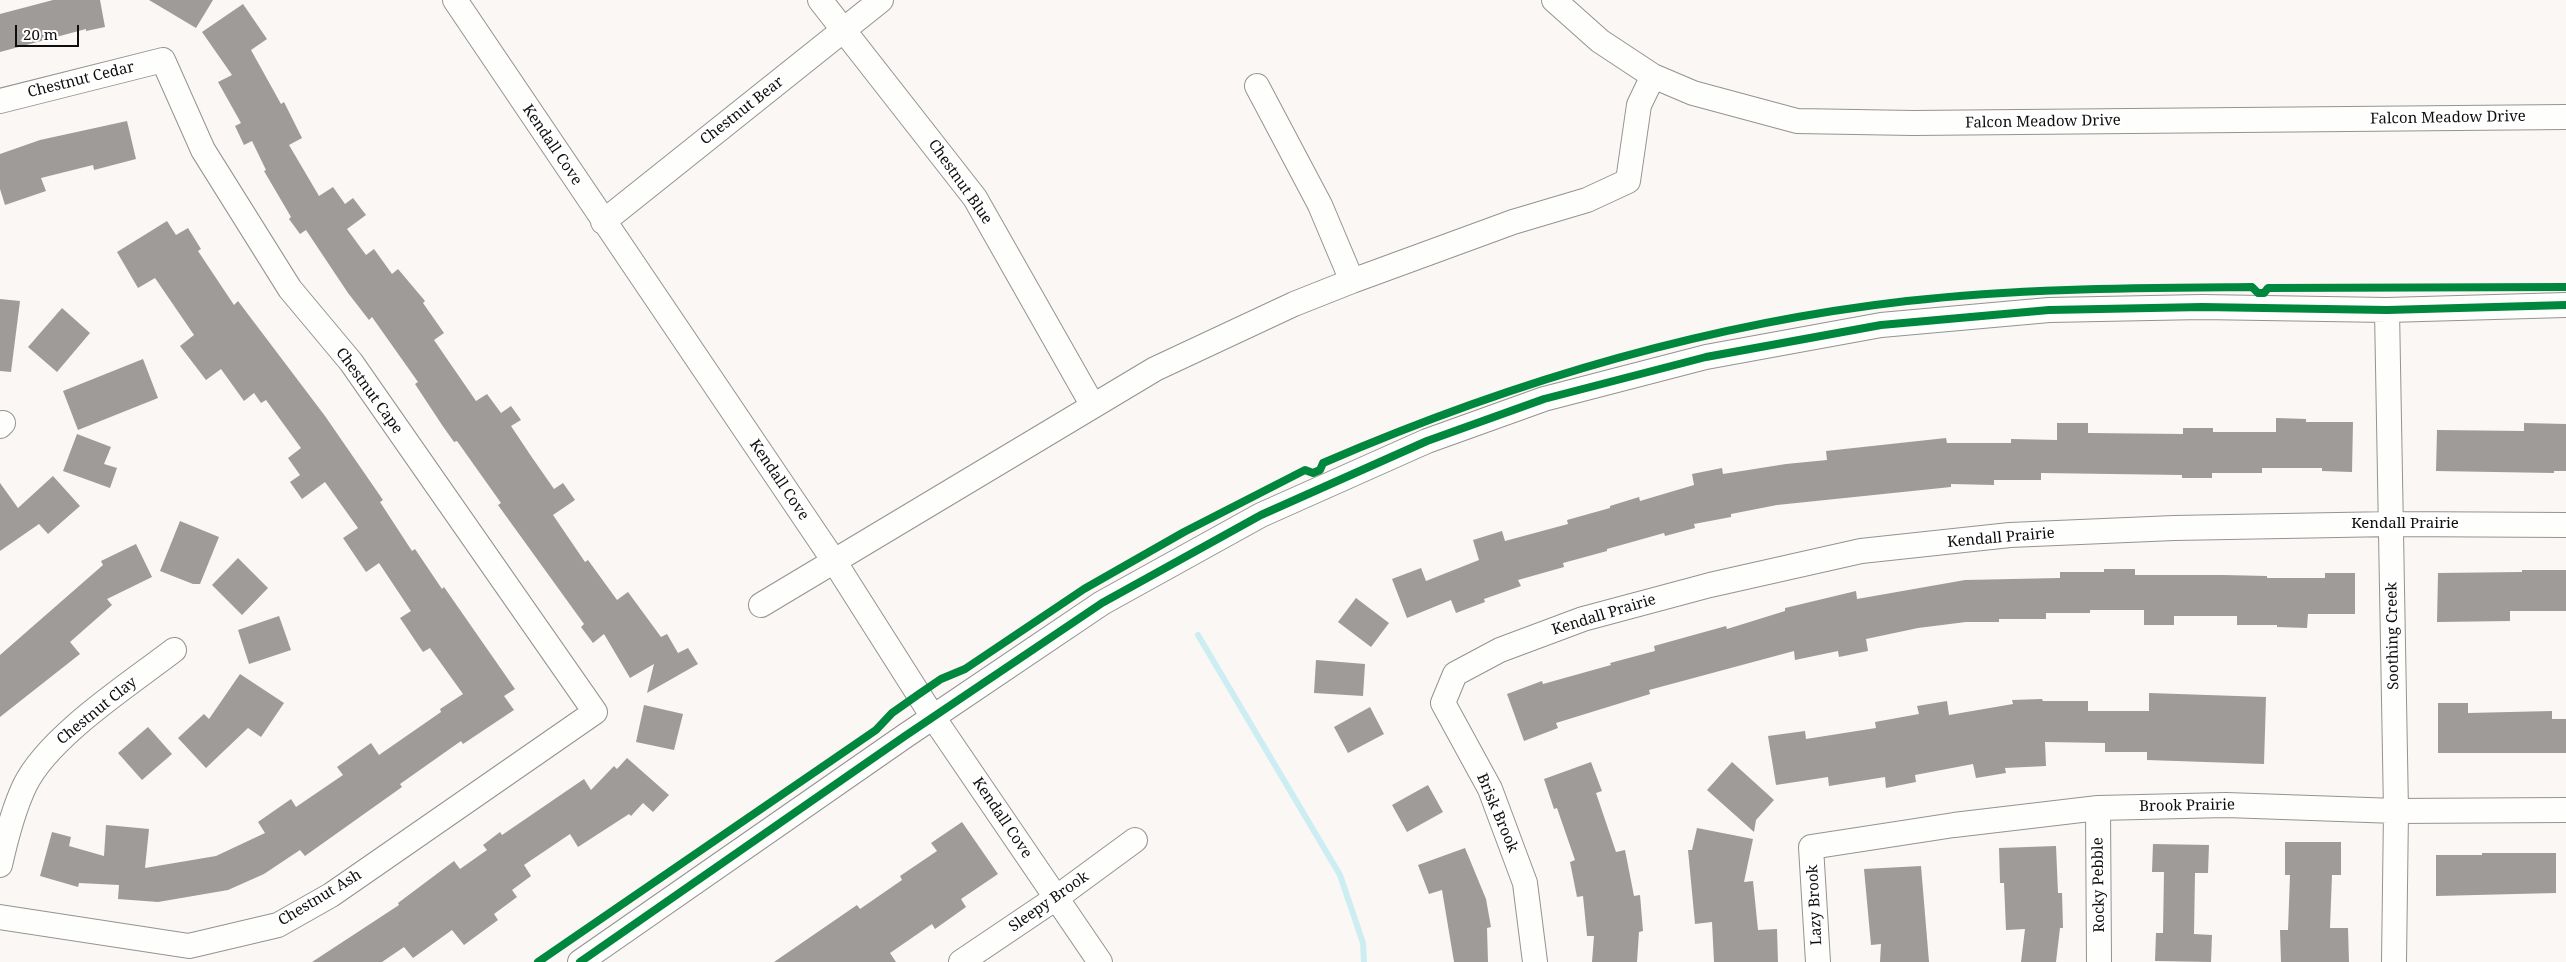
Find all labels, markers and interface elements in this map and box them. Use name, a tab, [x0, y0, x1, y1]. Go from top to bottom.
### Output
scale bar	[18, 15, 81, 47]
text: 20 m	[23, 24, 58, 44]
street label: Chestnut Cedar	[26, 58, 136, 102]
street label: Chestnut Bear	[697, 73, 787, 149]
street label: Kendall Cove	[518, 101, 586, 189]
street label: Falcon Meadow Drive	[2370, 108, 2526, 128]
street label: Falcon Meadow Drive	[1965, 112, 2121, 132]
street label: Chestnut Blue	[924, 136, 996, 228]
street label: Chestnut Cape	[332, 344, 406, 438]
street label: Kendall Cove	[745, 436, 813, 524]
street label: Kendall Prairie	[2351, 515, 2459, 533]
street label: Kendall Prairie	[1947, 524, 2055, 552]
street label: Soothing Creek	[2383, 582, 2403, 690]
street label: Kendall Prairie	[1550, 591, 1658, 639]
street label: Chestnut Clay	[53, 673, 141, 749]
street label: Brisk Brook	[1472, 771, 1522, 855]
street label: Kendall Cove	[968, 774, 1036, 862]
street label: Brook Prairie	[2139, 796, 2235, 816]
street label: Rocky Pebble	[2089, 837, 2109, 933]
street label: Lazy Brook	[1804, 864, 1826, 946]
street label: Chestnut Ash	[275, 866, 365, 930]
street label: Sleepy Brook	[1006, 868, 1092, 936]

